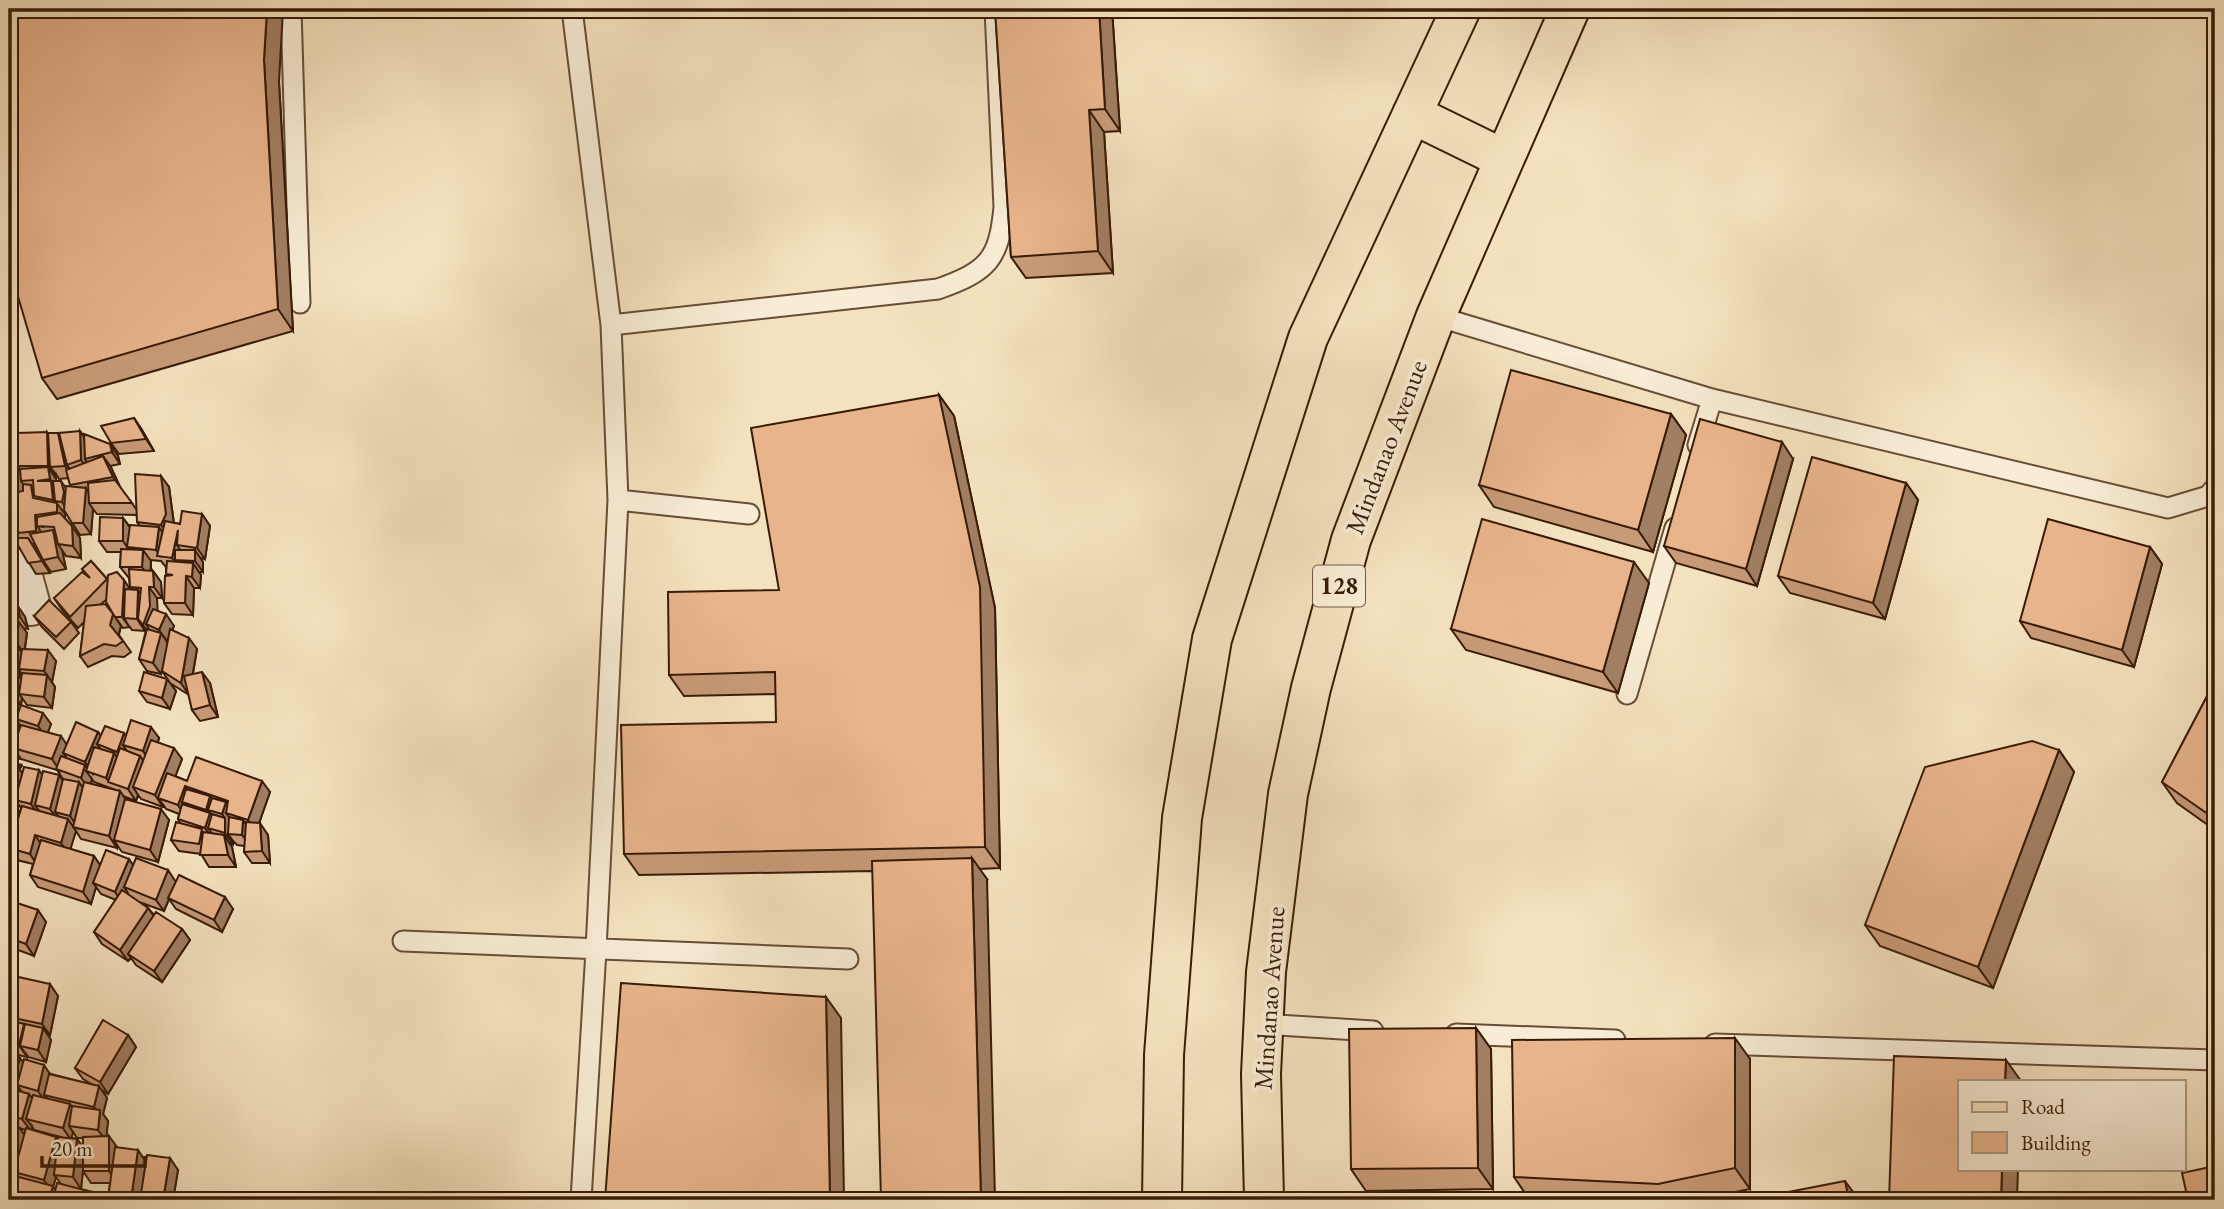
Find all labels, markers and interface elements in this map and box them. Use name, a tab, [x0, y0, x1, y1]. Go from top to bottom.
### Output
street label: Mindanao Avenue	[1337, 355, 1435, 539]
road number: 128	[1313, 566, 1365, 606]
street label: Mindanao Avenue	[1246, 905, 1292, 1091]
legend	[1958, 1080, 2186, 1170]
text: Road	[2021, 1093, 2065, 1120]
scale bar	[42, 1125, 145, 1169]
text: Building	[2021, 1129, 2091, 1156]
text: 20 m	[52, 1135, 93, 1162]

